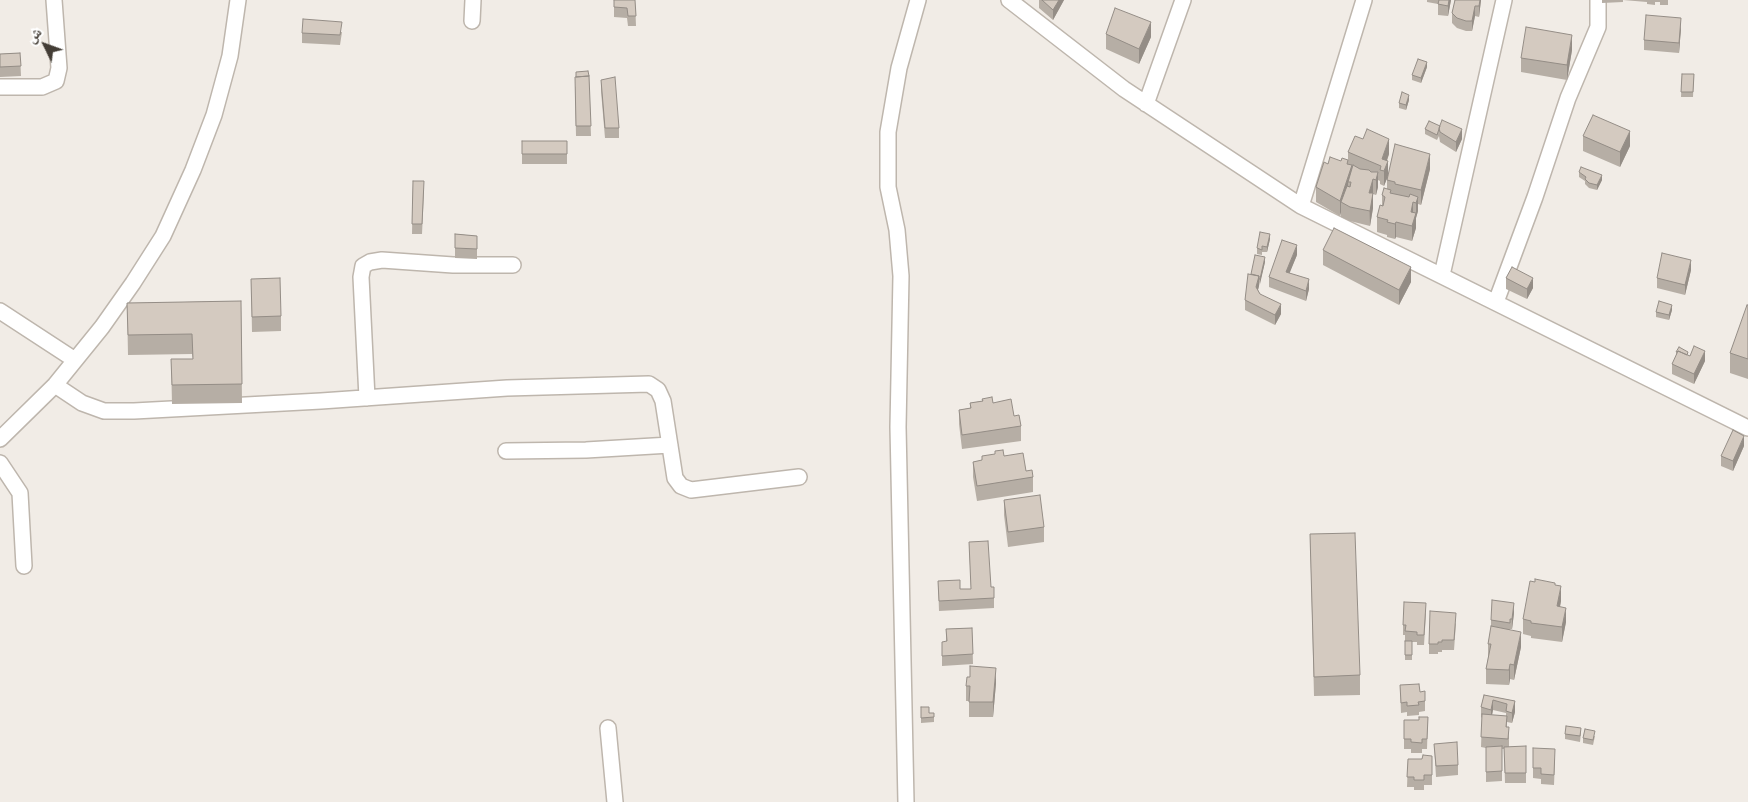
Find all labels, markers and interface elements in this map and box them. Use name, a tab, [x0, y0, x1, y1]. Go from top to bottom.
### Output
north arrow	[20, 20, 70, 70]
text: ش	[21, 23, 46, 47]

